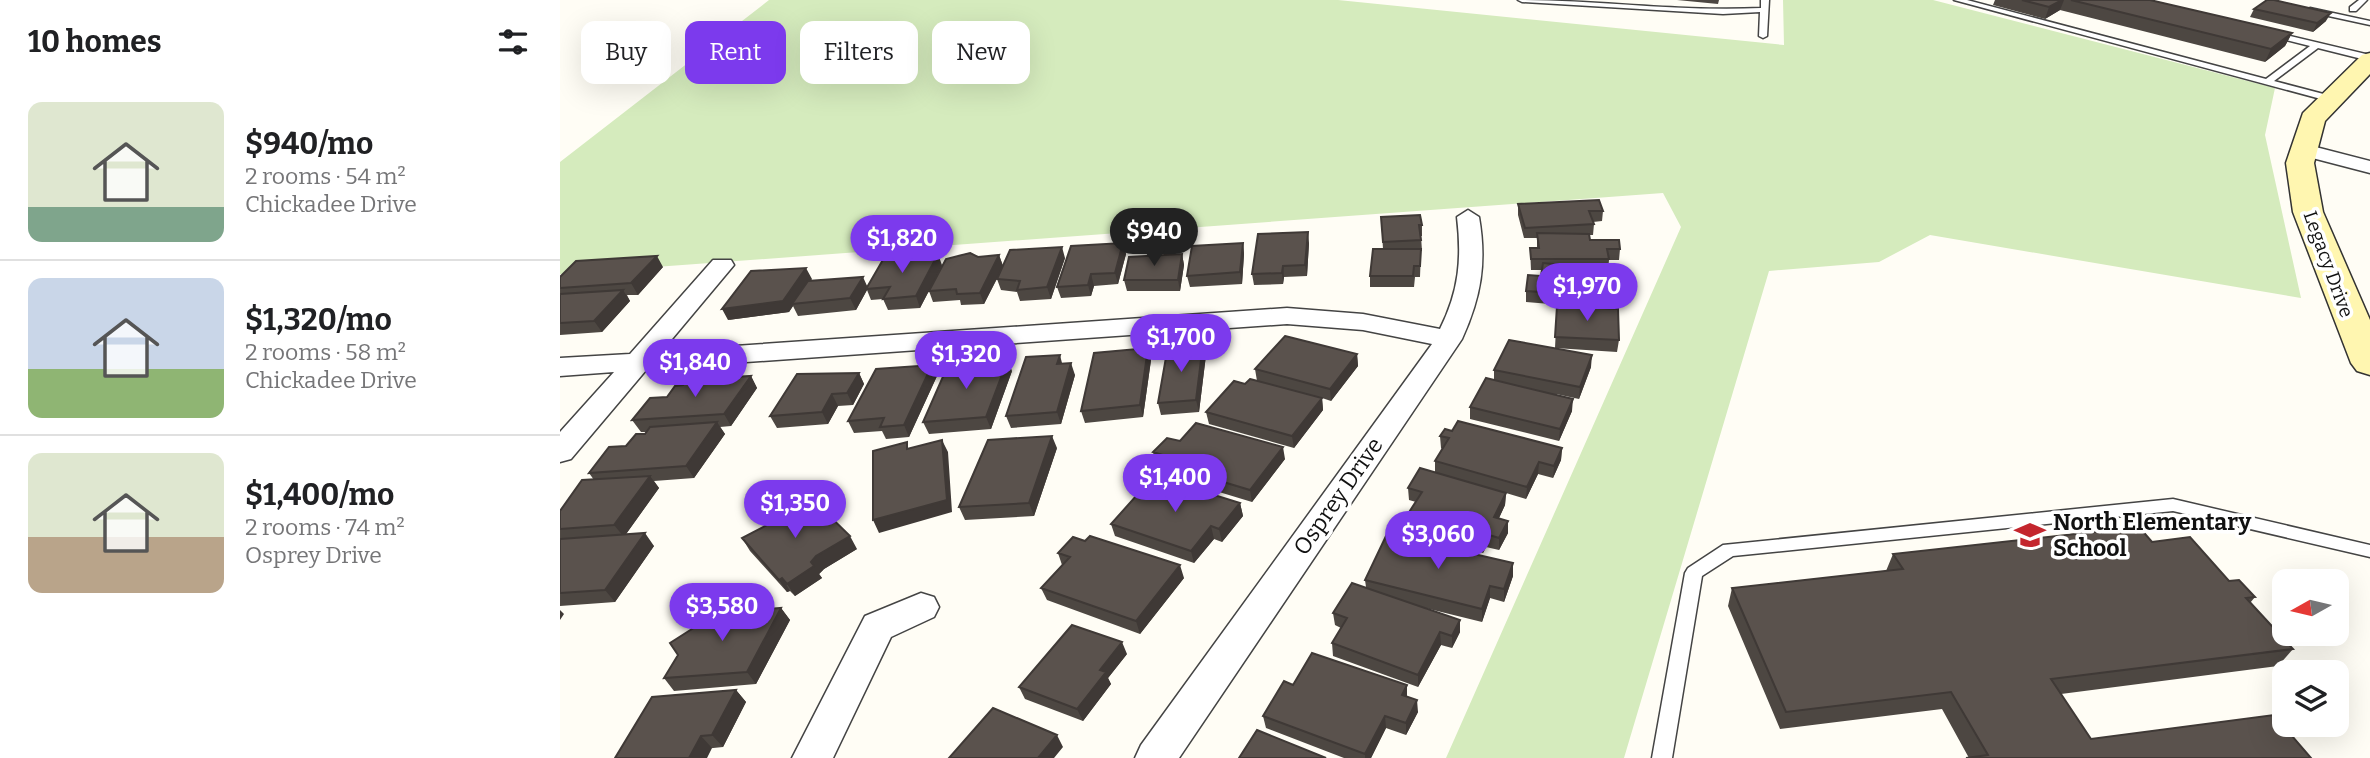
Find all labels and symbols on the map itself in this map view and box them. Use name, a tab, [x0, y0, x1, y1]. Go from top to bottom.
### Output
pin: $940	[1113, 208, 1195, 268]
street label: Legacy Drive	[2299, 208, 2358, 321]
pin: $1,820	[845, 216, 959, 275]
pin: $1,970	[1530, 264, 1644, 323]
pin: $1,700	[1124, 314, 1238, 374]
pin: $1,320	[909, 332, 1023, 391]
pin: $1,840	[638, 340, 752, 399]
street label: Osprey Drive	[1287, 432, 1389, 560]
pin: $1,400	[1118, 454, 1232, 514]
pin: $1,350	[738, 480, 852, 540]
place label: North Elementary School	[2053, 508, 2251, 562]
pin: $3,060	[1381, 512, 1495, 571]
school or university icon: North Elementary School	[2013, 518, 2047, 552]
north arrow	[2272, 569, 2348, 646]
pin: $3,580	[665, 584, 779, 643]

